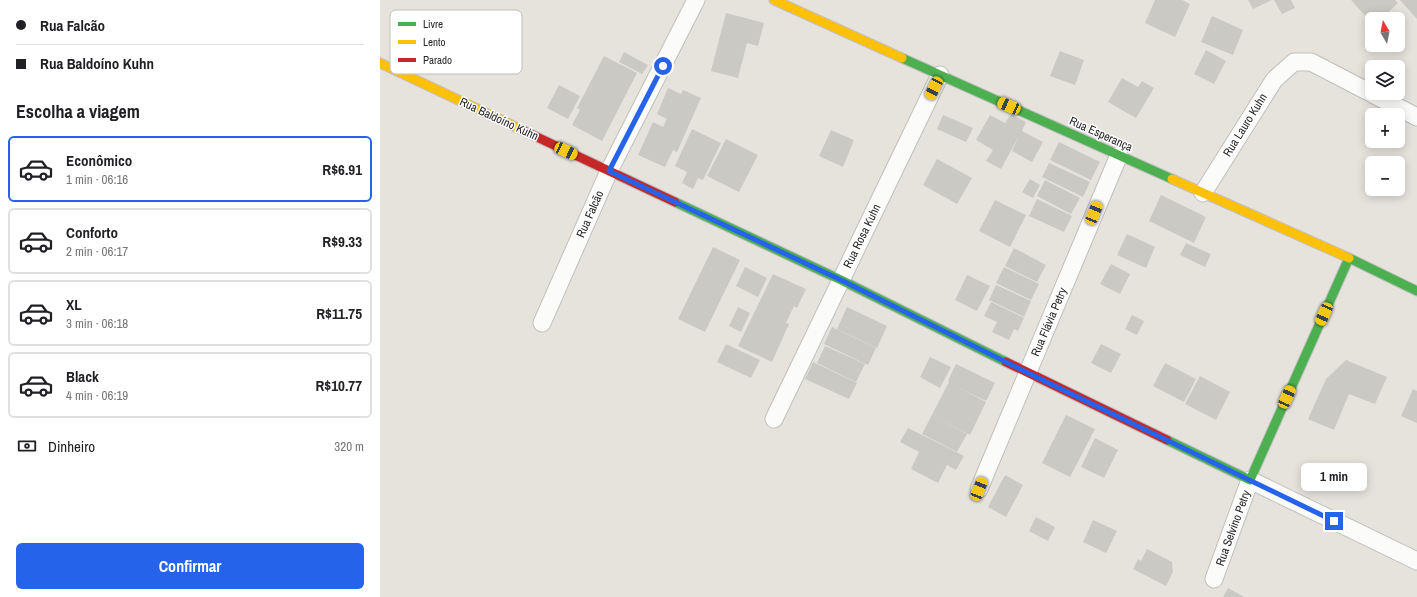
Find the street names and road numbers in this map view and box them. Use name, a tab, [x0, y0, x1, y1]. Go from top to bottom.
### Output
street label: Rua Lauro Kuhn	[1219, 90, 1271, 160]
street label: Rua Baldoíno Kuhn	[457, 94, 541, 144]
street label: Rua Esperança	[1067, 113, 1136, 155]
street label: Rua Falcão	[573, 188, 607, 240]
street label: Rua Rosa Kuhn	[840, 201, 884, 271]
street label: Rua Flávia Petry	[1027, 285, 1071, 359]
street label: Rua Selvino Petry	[1212, 488, 1254, 568]

